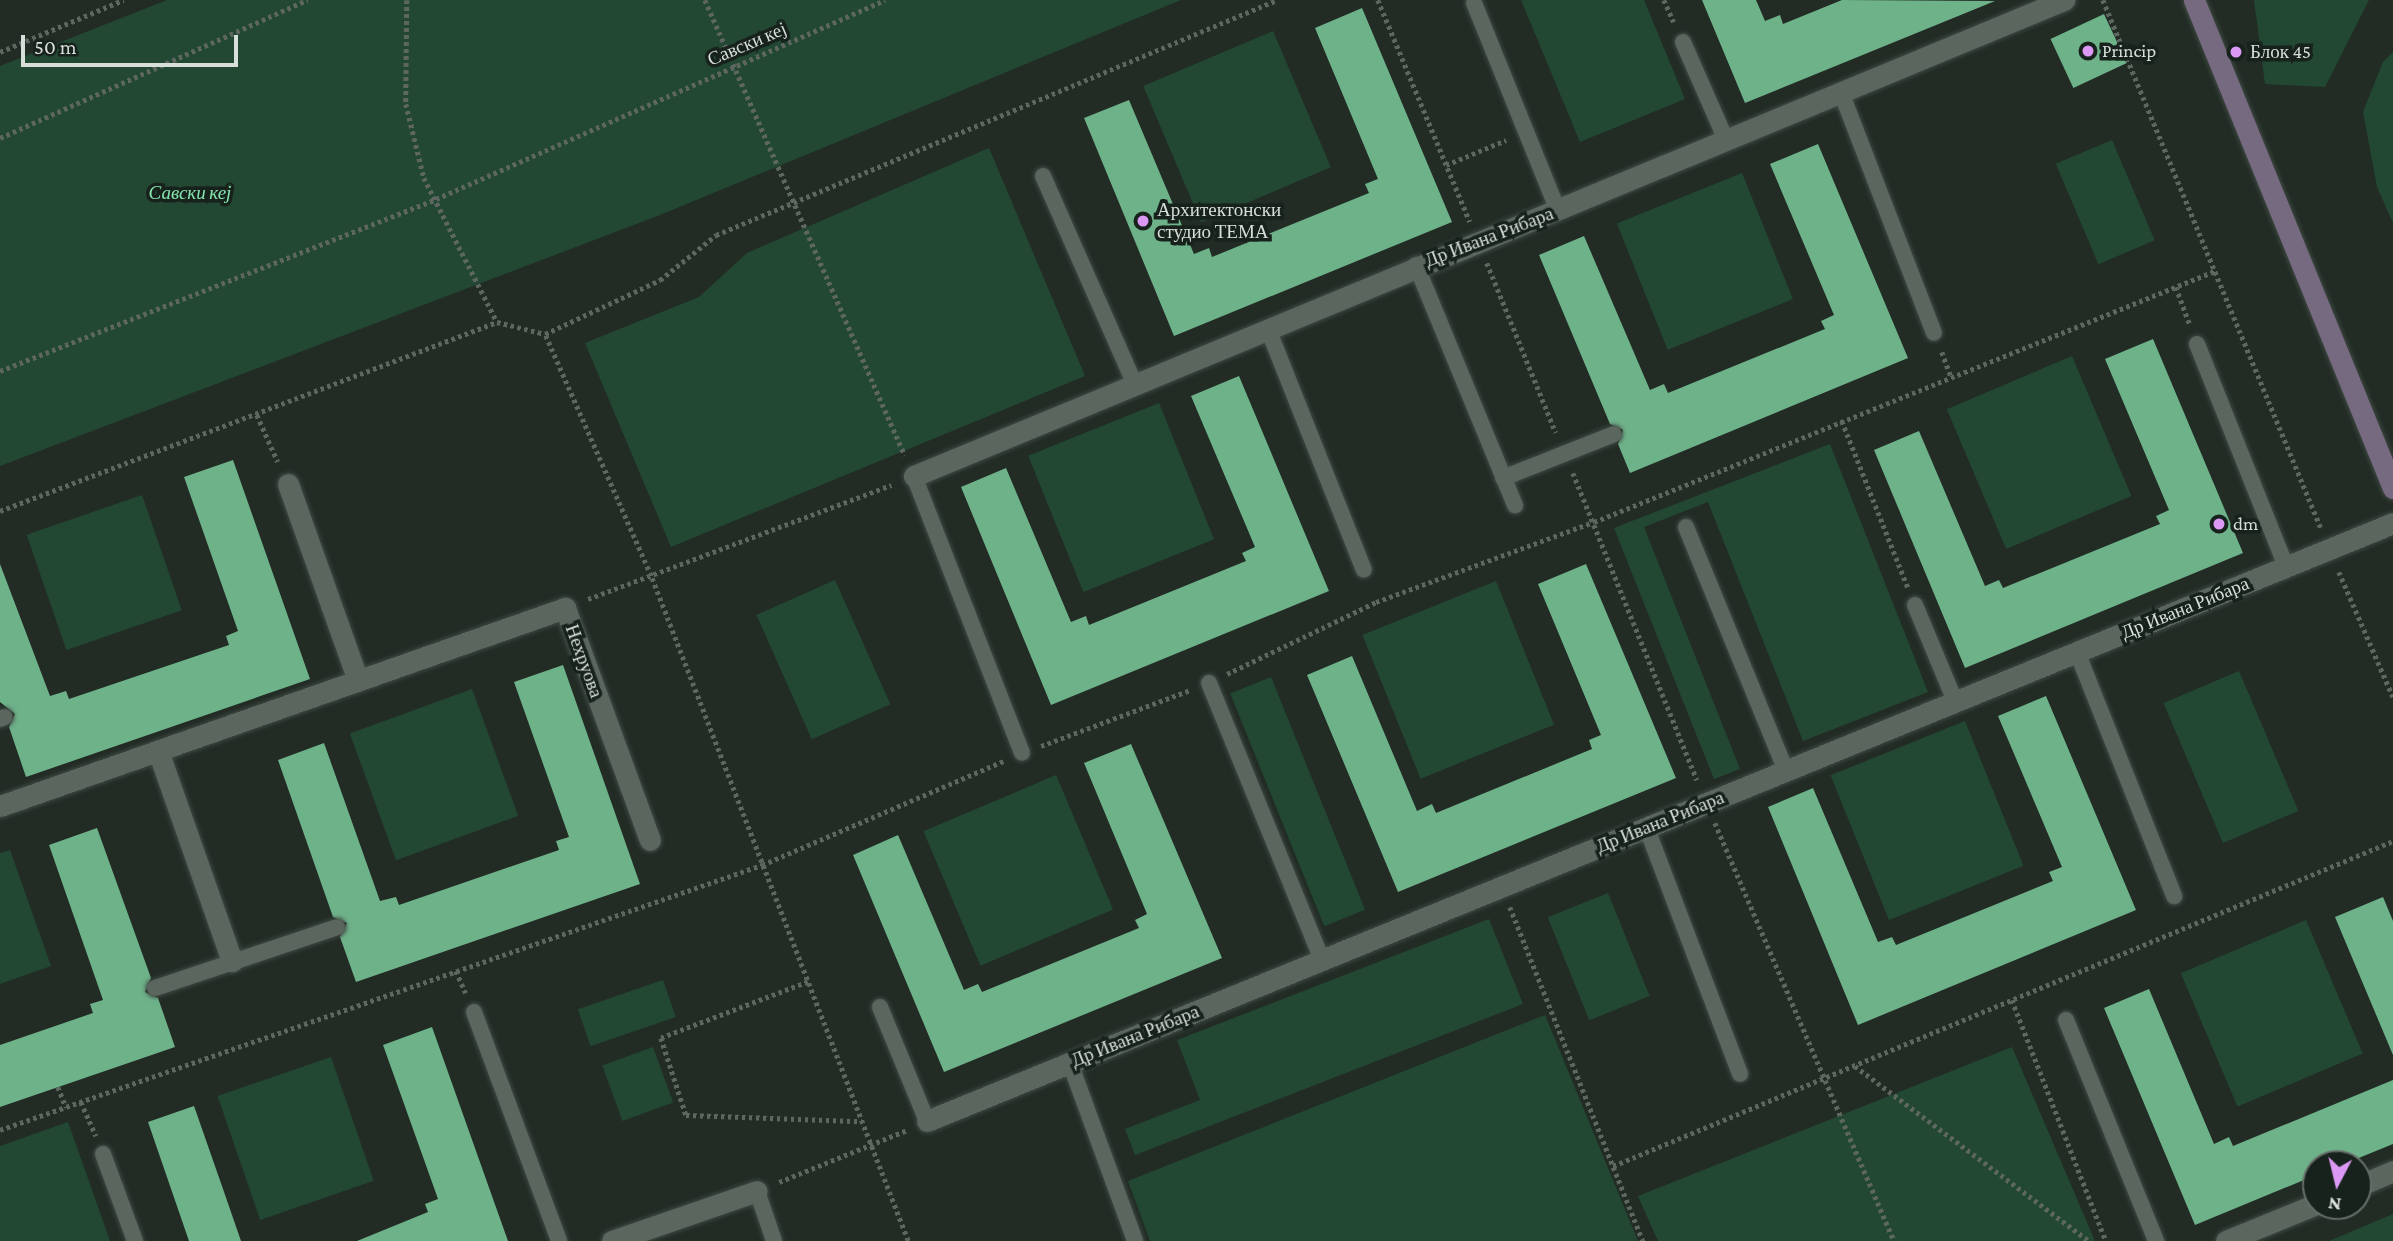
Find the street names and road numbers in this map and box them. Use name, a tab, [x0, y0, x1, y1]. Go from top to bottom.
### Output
street label: Савски кеј	[704, 17, 790, 71]
street label: Др Ивана Рибара	[1422, 202, 1556, 272]
street label: Др Ивана Рибара	[2118, 572, 2252, 644]
street label: Нехруова	[560, 621, 608, 701]
street label: Др Ивана Рибара	[1593, 786, 1727, 858]
street label: Др Ивана Рибара	[1068, 1000, 1202, 1072]

